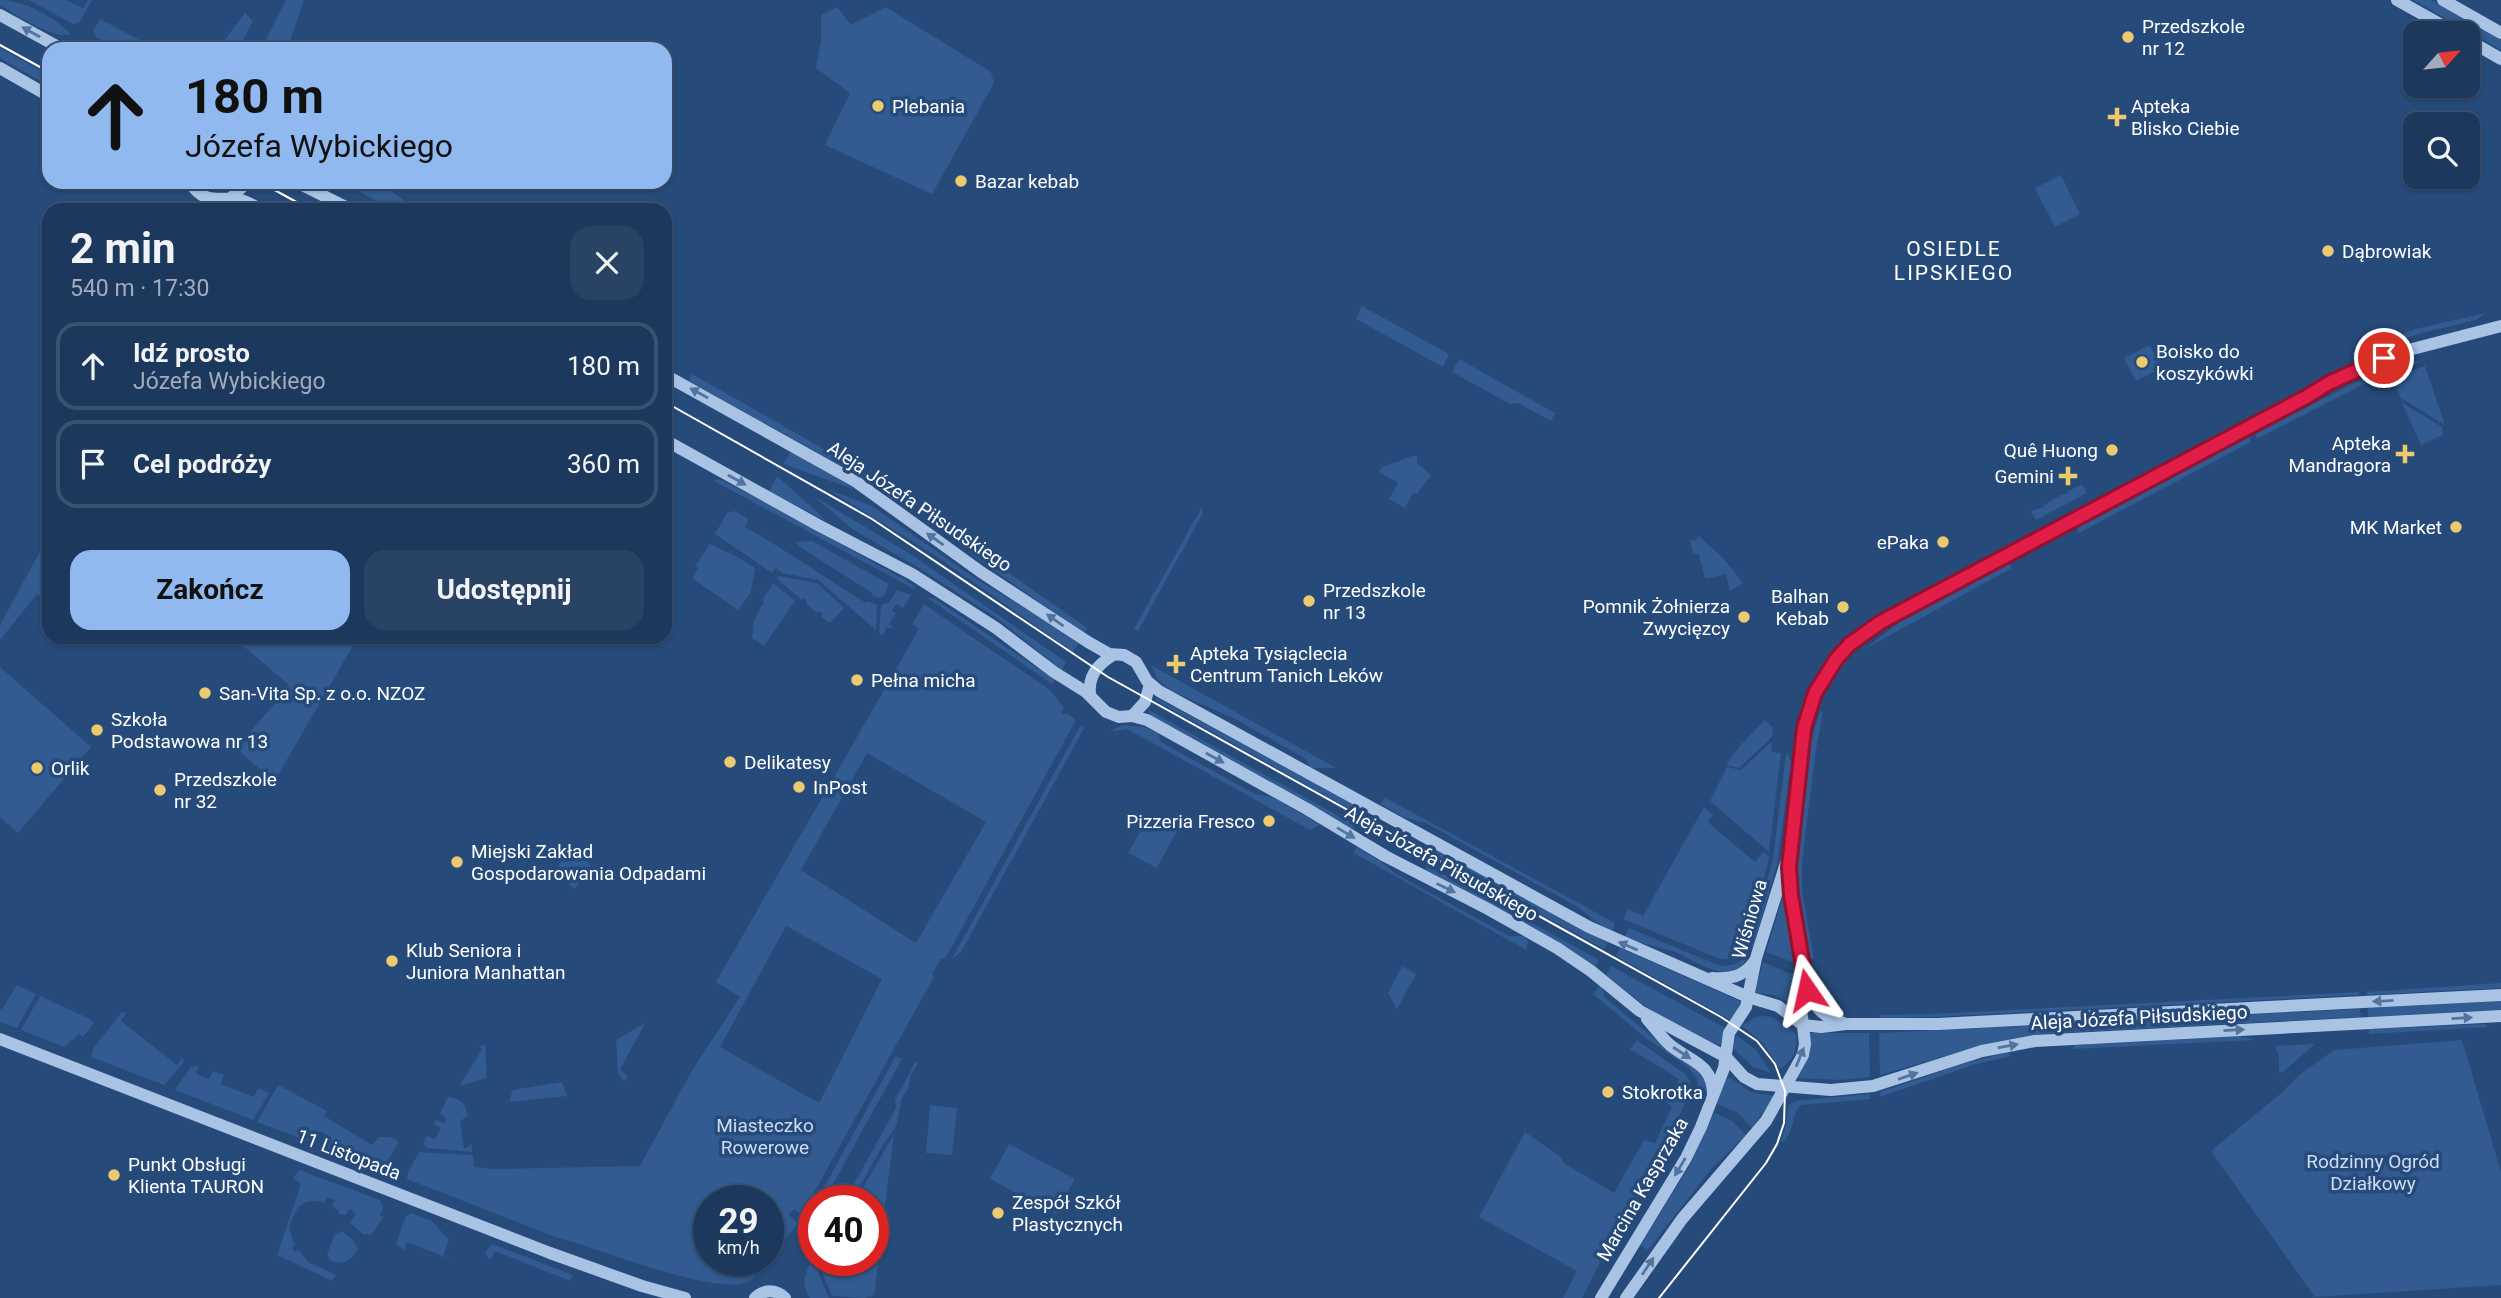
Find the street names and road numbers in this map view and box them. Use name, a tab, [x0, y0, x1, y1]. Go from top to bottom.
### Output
street label: Aleja Józefa Piłsudskiego	[823, 436, 1016, 577]
street label: Aleja Józefa Piłsudskiego	[1341, 801, 1542, 926]
street label: Wiśniowa	[1727, 877, 1772, 962]
street label: Aleja Józefa Piłsudskiego	[2030, 1000, 2248, 1035]
street label: Marcina Kasprzaka	[1592, 1113, 1693, 1265]
street label: 11 Listopada	[294, 1124, 404, 1185]

